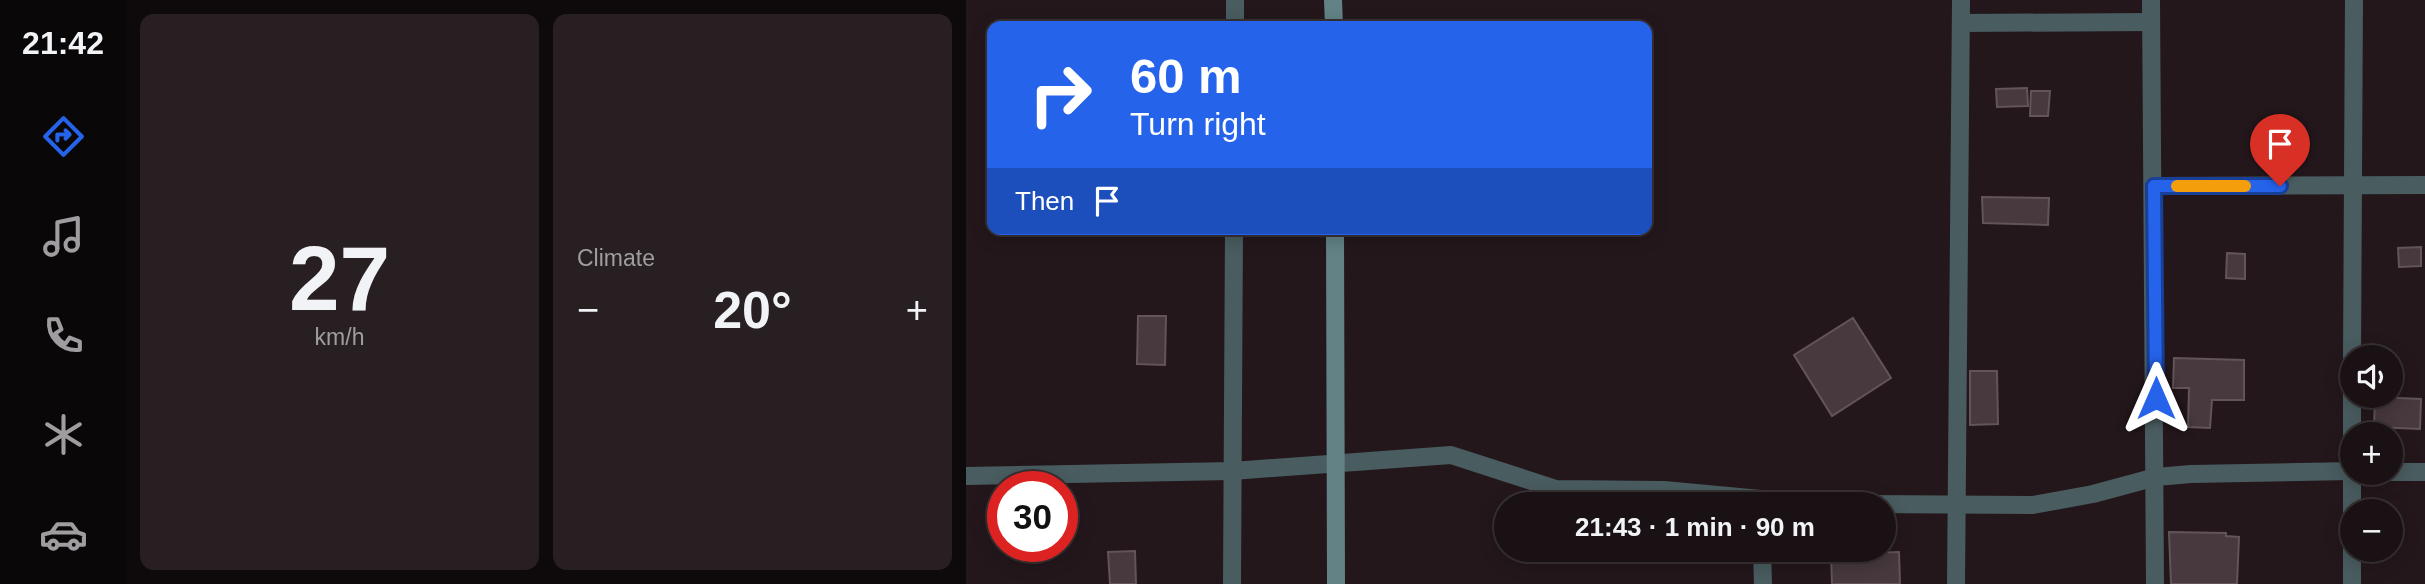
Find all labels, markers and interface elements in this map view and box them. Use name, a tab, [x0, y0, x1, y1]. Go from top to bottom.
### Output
text: 21:42	[22, 25, 104, 61]
icon: right	[1015, 49, 1106, 140]
text: 60 m	[1130, 49, 1242, 103]
text: Turn right	[1130, 106, 1266, 142]
icon: directions	[39, 112, 88, 161]
pin	[2250, 114, 2310, 186]
icon: arrive	[2261, 125, 2299, 163]
icon: arrive	[1088, 182, 1126, 220]
text: Then	[1015, 186, 1074, 216]
icon: music	[39, 212, 88, 261]
text: 27	[289, 228, 390, 329]
text: Climate	[577, 245, 655, 271]
text: 20°	[713, 281, 792, 339]
text: −	[577, 289, 599, 331]
text: +	[906, 289, 928, 331]
icon: phone	[39, 311, 88, 360]
text: km/h	[315, 324, 364, 350]
map controls	[2340, 345, 2403, 562]
button: sound	[2340, 345, 2403, 408]
position arrow	[2119, 361, 2193, 435]
icon: climate	[39, 410, 88, 459]
button: +	[2340, 422, 2403, 485]
speed limit sign: 30	[987, 471, 1078, 562]
button: −	[2340, 499, 2403, 562]
icon: car	[39, 510, 88, 559]
text: 21:43 · 1 min · 90 m	[1575, 512, 1815, 542]

